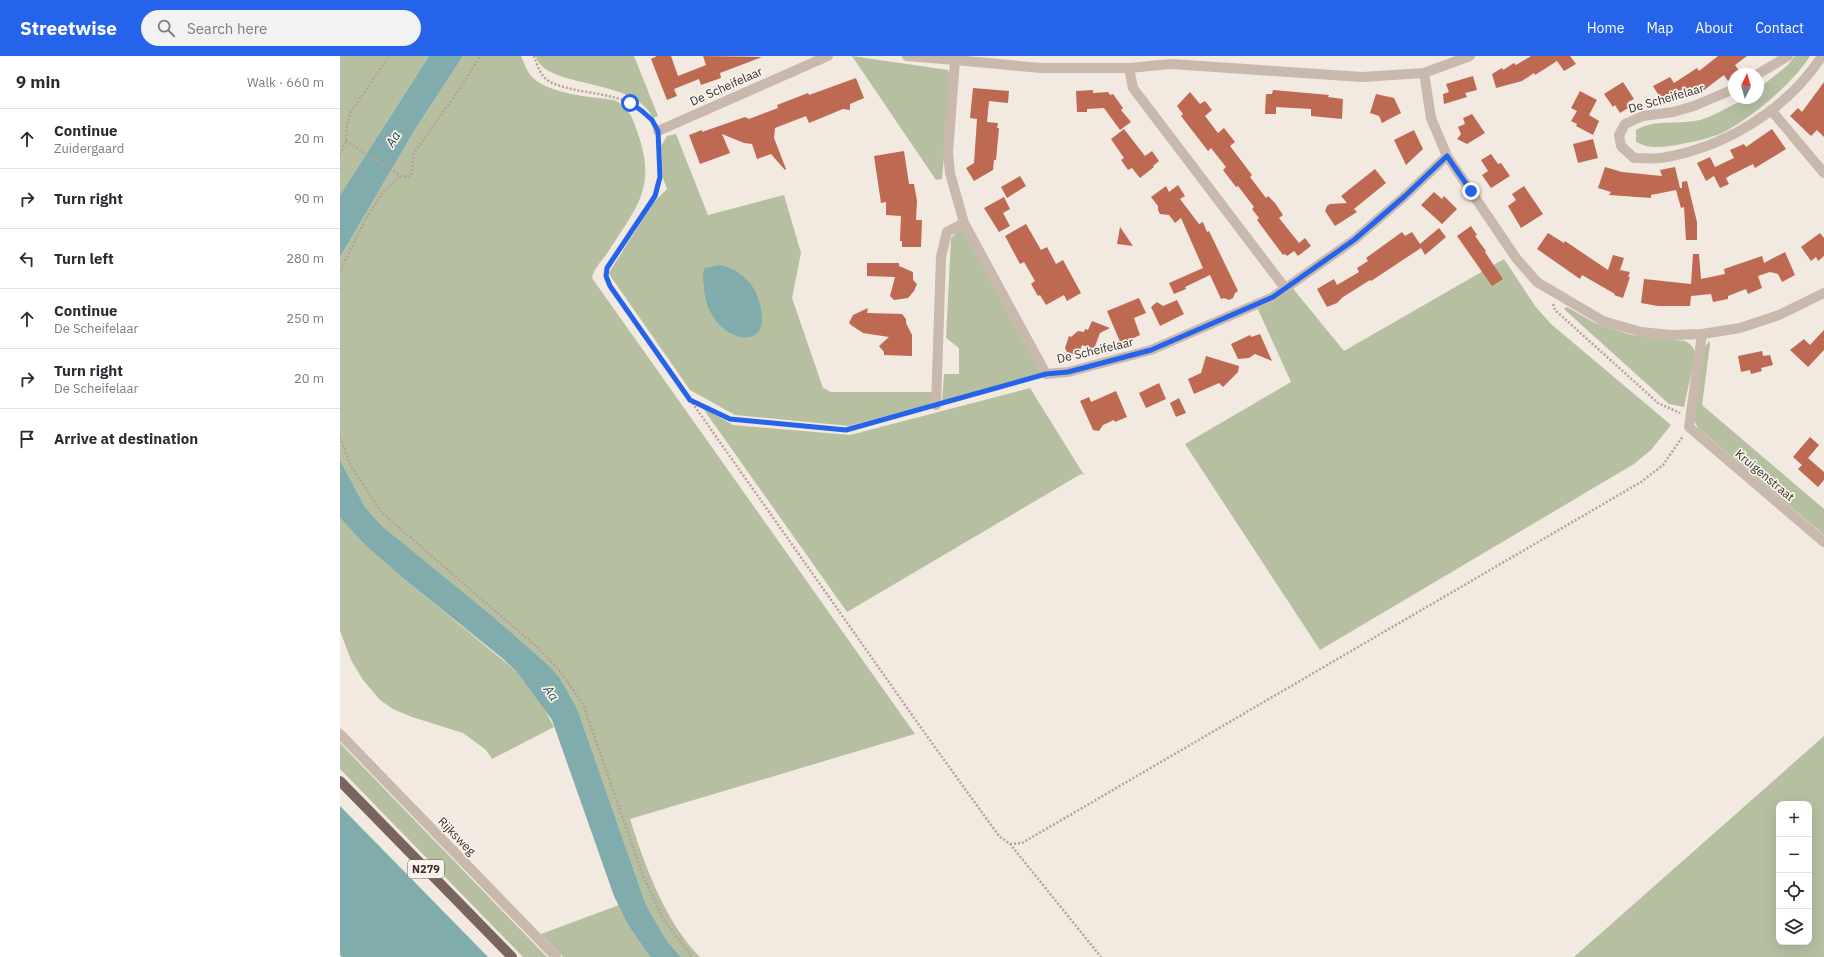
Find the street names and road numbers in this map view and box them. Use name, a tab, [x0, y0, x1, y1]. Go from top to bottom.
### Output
street label: De Scheifelaar	[687, 63, 765, 109]
street label: De Scheifelaar	[1627, 80, 1706, 116]
street label: De Scheifelaar	[1055, 334, 1135, 366]
street label: Kruigenstraat	[1732, 446, 1798, 504]
street label: Rijksweg	[435, 814, 479, 859]
road number: N279	[408, 860, 444, 878]

